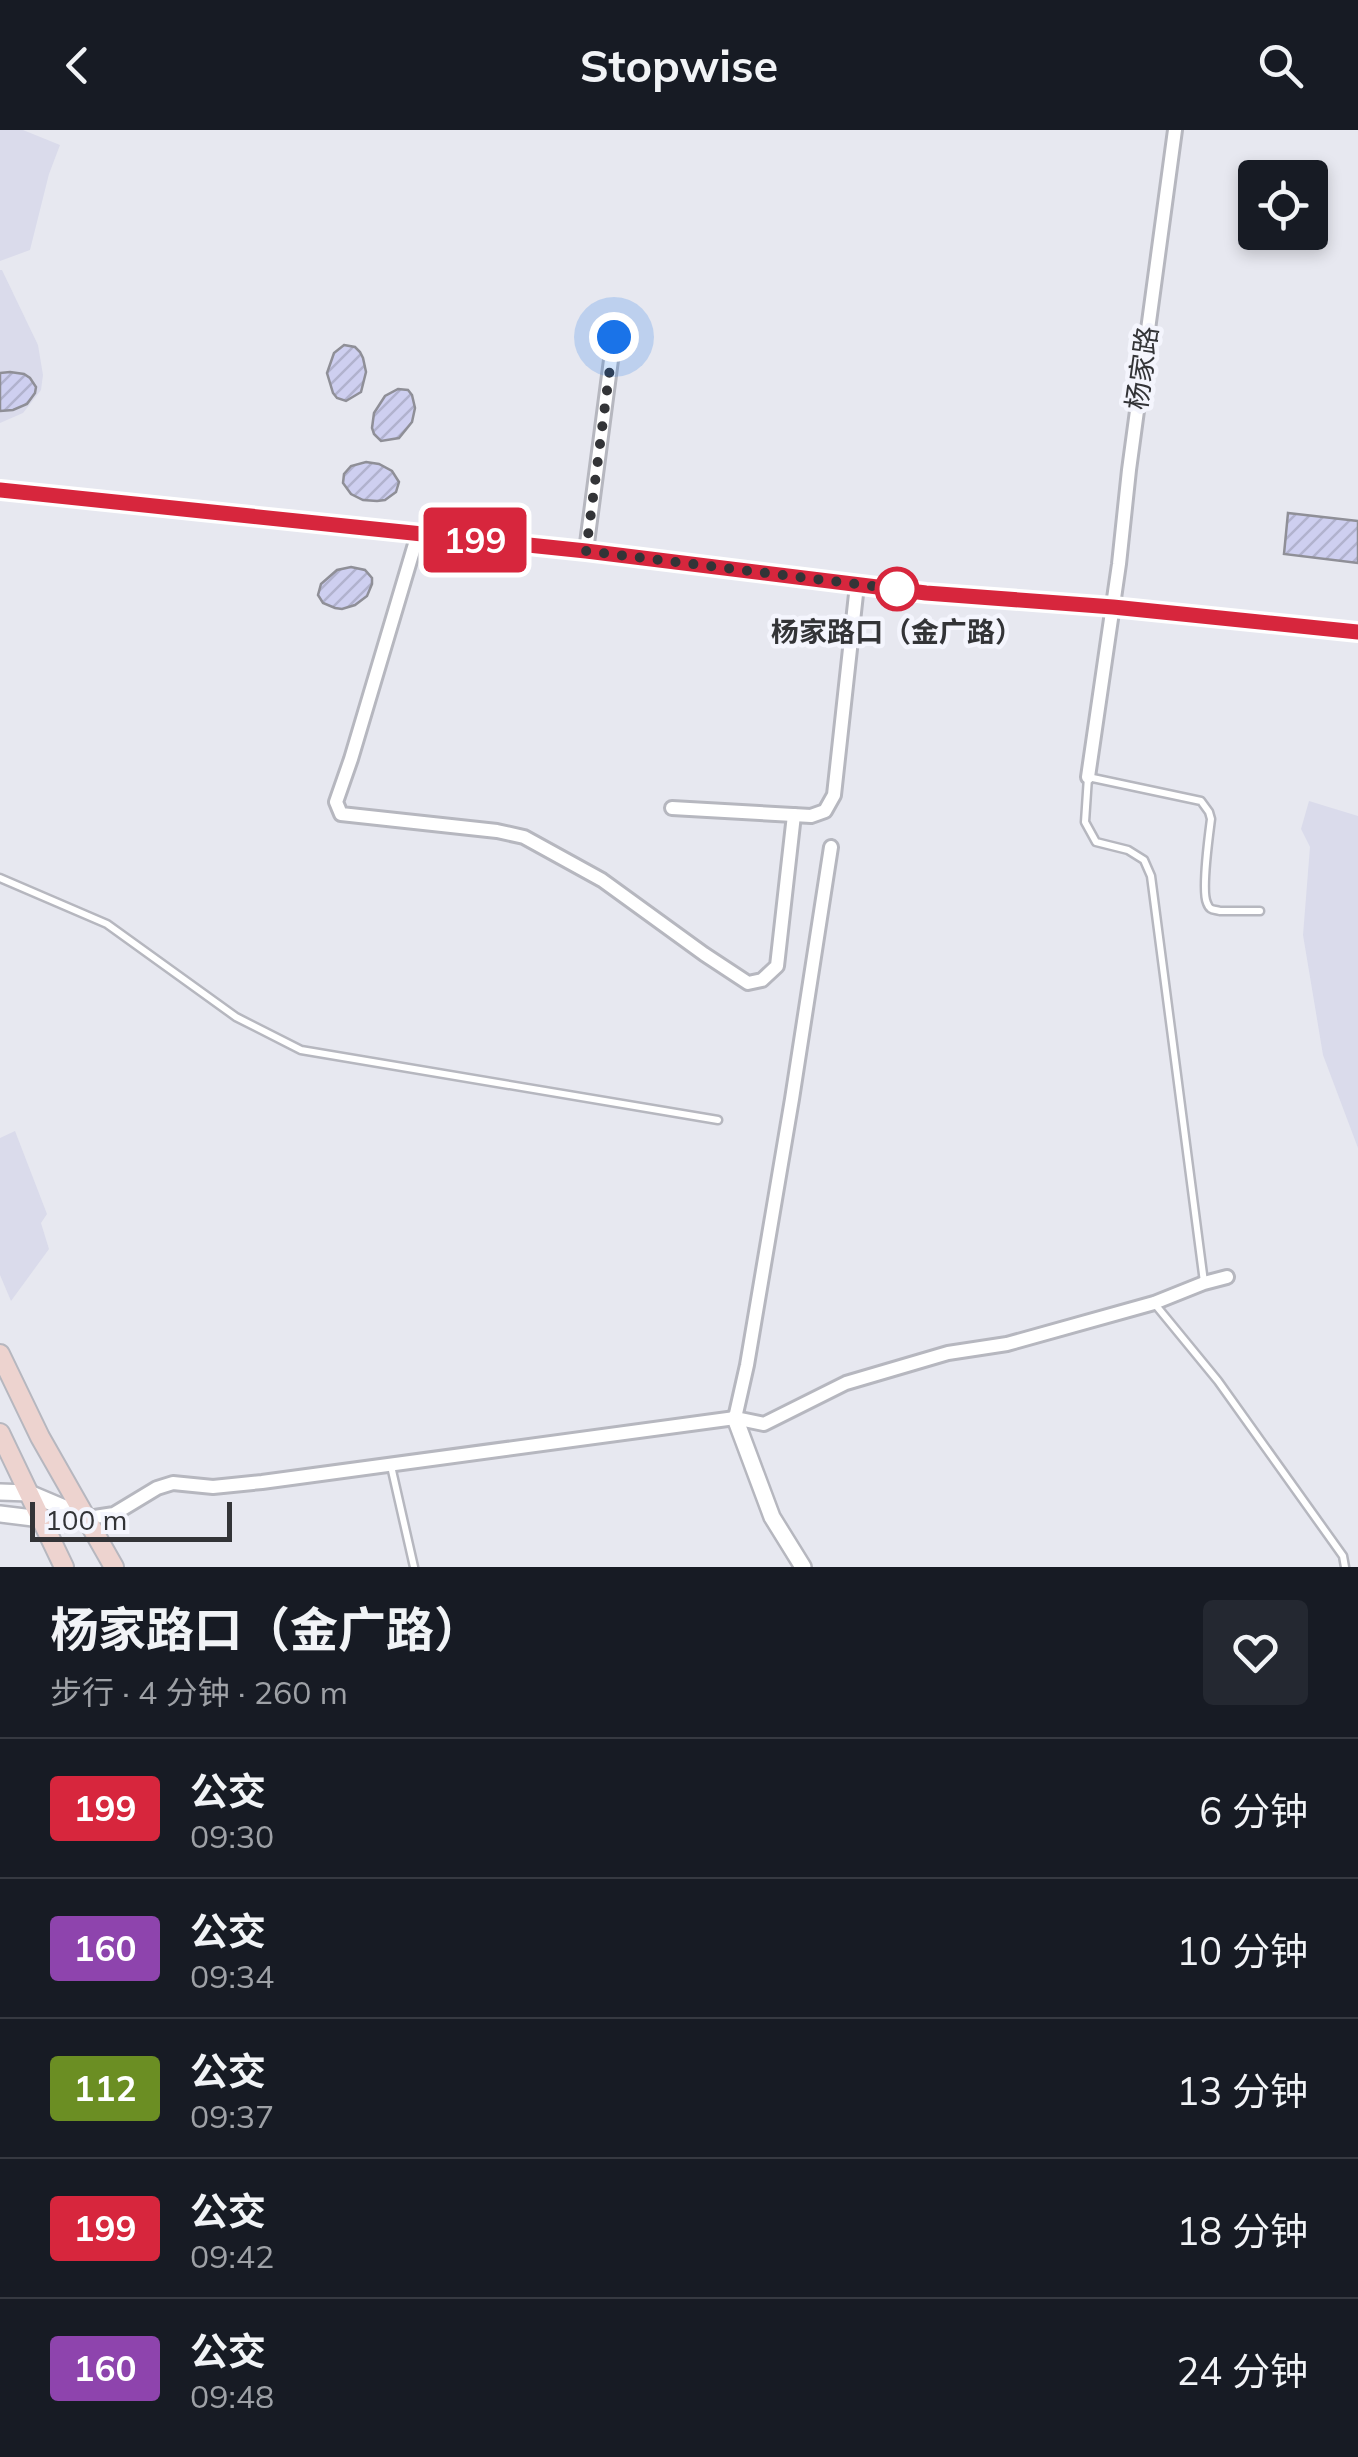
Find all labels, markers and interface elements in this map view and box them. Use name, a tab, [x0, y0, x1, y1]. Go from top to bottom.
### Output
text: Stopwise	[580, 37, 778, 93]
icon: back	[50, 38, 105, 93]
icon: search	[1253, 38, 1308, 93]
map controls	[1238, 160, 1328, 250]
button: locate	[1238, 160, 1328, 250]
your location	[589, 312, 639, 362]
street label: 杨家路	[1118, 324, 1165, 412]
line badge: 199	[418, 508, 532, 572]
text: 199	[443, 518, 507, 562]
marker: 杨家路口（金广路）	[876, 568, 918, 610]
place label: 杨家路口（金广路）	[771, 614, 1023, 649]
scale bar	[30, 1497, 232, 1542]
text: 100 m	[45, 1502, 127, 1537]
text: 杨家路口（金广路）	[50, 1599, 482, 1659]
button: heart	[1203, 1600, 1308, 1705]
text: 步行 · 4 分钟 · 260 m	[50, 1672, 348, 1712]
text: 公交	[190, 1767, 266, 1815]
text: 199	[73, 1786, 137, 1830]
text: 6 分钟	[1199, 1787, 1308, 1835]
text: 09:30	[190, 1816, 274, 1856]
text: 公交	[190, 1907, 266, 1955]
text: 160	[73, 1926, 137, 1970]
text: 10 分钟	[1176, 1927, 1308, 1975]
text: 09:34	[190, 1956, 274, 1996]
text: 公交	[190, 2047, 266, 2095]
text: 112	[73, 2066, 137, 2110]
text: 13 分钟	[1176, 2067, 1308, 2115]
text: 09:37	[190, 2096, 274, 2136]
text: 公交	[190, 2187, 266, 2235]
text: 199	[73, 2206, 137, 2250]
text: 18 分钟	[1176, 2207, 1308, 2255]
text: 09:42	[190, 2236, 274, 2276]
text: 公交	[190, 2327, 266, 2375]
text: 160	[73, 2346, 137, 2390]
text: 24 分钟	[1176, 2347, 1308, 2395]
text: 09:48	[190, 2376, 274, 2416]

